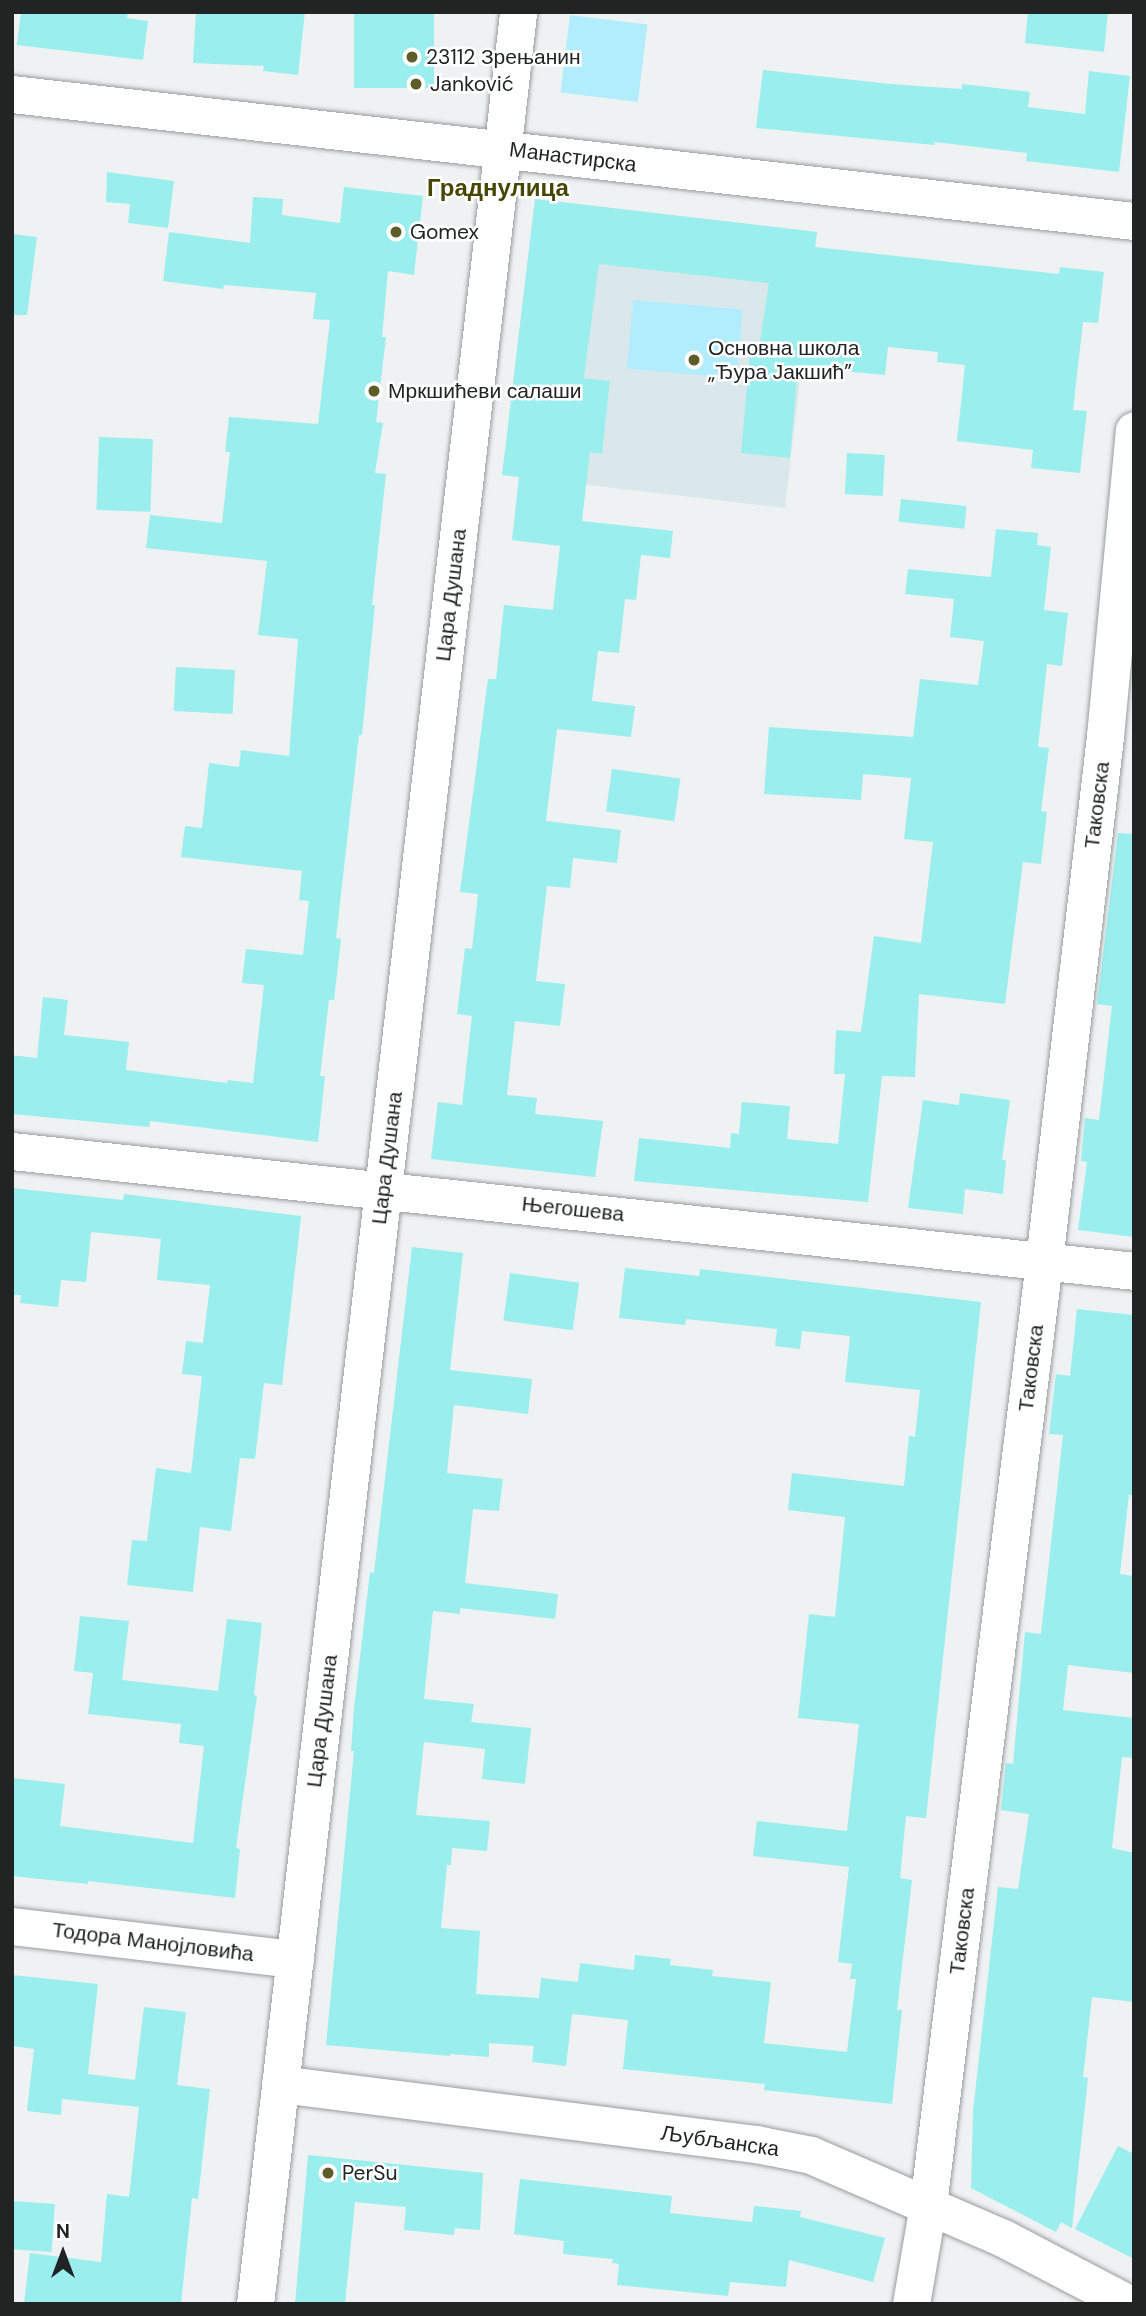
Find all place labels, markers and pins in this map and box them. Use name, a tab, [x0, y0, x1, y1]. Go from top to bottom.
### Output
place label: 23112 Зрењанин	[426, 44, 581, 70]
marker: 23112 Зрењанин	[404, 49, 420, 65]
place label: Janković	[430, 71, 514, 97]
marker: Janković	[408, 76, 424, 92]
place label: Gomex	[410, 219, 479, 245]
marker: Gomex	[388, 224, 404, 240]
place label: Основна школа „Ђура Јакшић”	[708, 335, 860, 385]
marker: Основна школа „Ђура Јакшић”	[686, 352, 702, 368]
place label: Мркшићеви салаши	[388, 378, 581, 404]
marker: Мркшићеви салаши	[366, 383, 382, 399]
place label: PerSu	[342, 2160, 397, 2186]
marker: PerSu	[320, 2165, 336, 2181]

